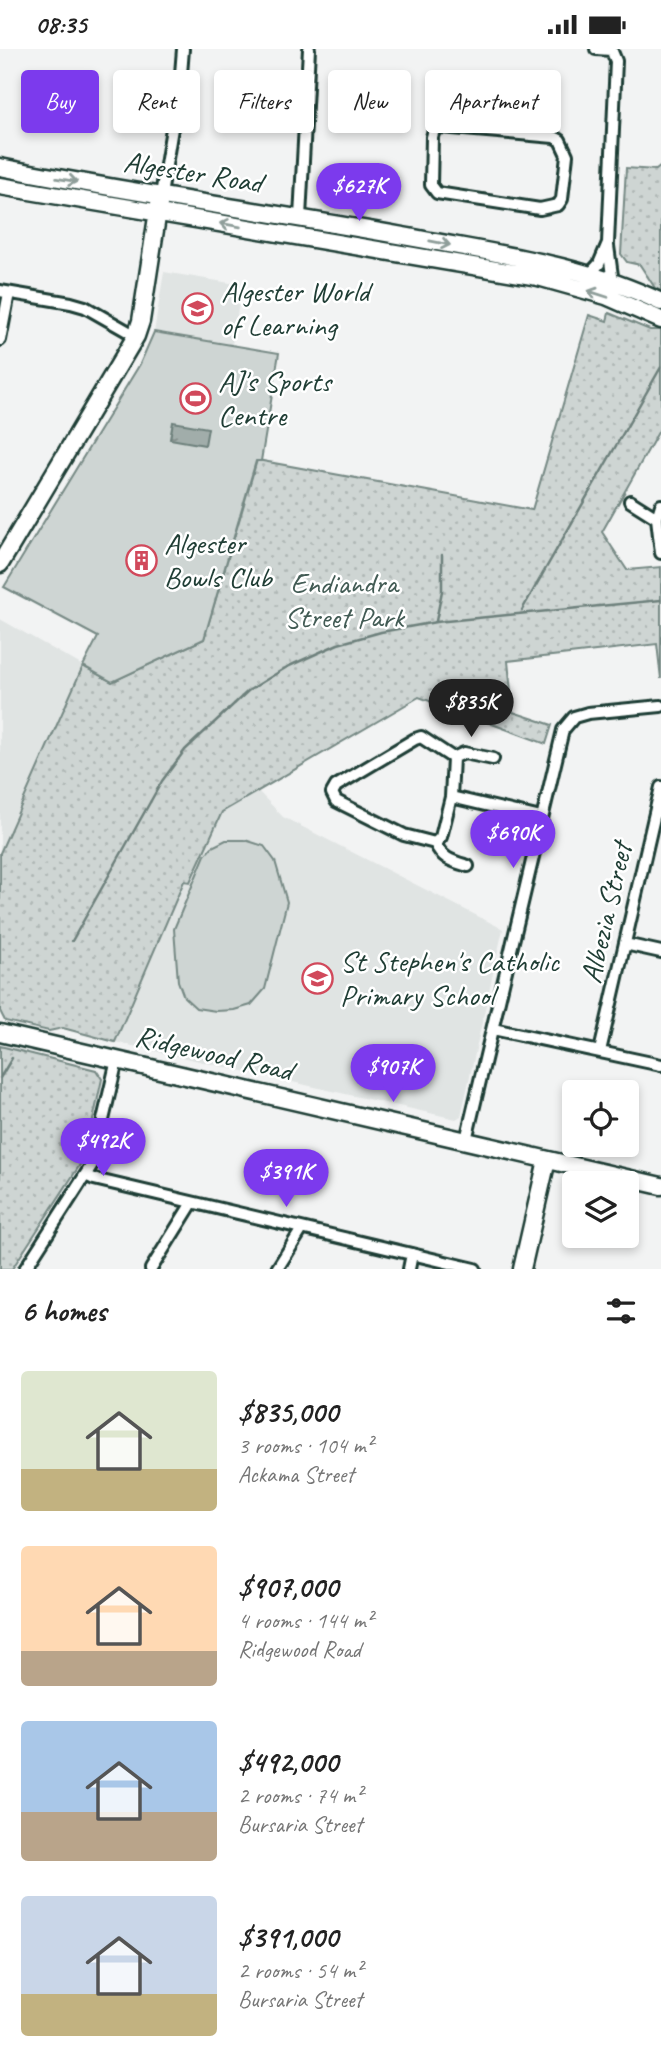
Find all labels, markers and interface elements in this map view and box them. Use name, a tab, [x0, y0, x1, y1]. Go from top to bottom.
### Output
text: 08:35	[35, 8, 87, 41]
chip: Buy	[21, 70, 99, 133]
chip: Rent	[113, 70, 200, 133]
chip: Filters	[214, 70, 314, 133]
chip: New	[328, 70, 411, 133]
chip: Apartment	[425, 70, 561, 133]
street label: Algester Road	[121, 142, 269, 202]
pin: $627K	[310, 163, 408, 223]
text: $627K	[332, 171, 386, 200]
one-way arrow	[55, 174, 78, 187]
one-way arrow	[219, 218, 242, 231]
one-way arrow	[428, 237, 451, 250]
place label: Algester World of Learning	[221, 272, 374, 344]
one-way arrow	[587, 287, 609, 299]
school or university icon: Algester World of Learning	[181, 291, 215, 325]
place label: AJ's Sports Centre	[218, 362, 334, 434]
sports icon: AJ's Sports Centre	[178, 381, 212, 415]
place label: Algester Bowls Club	[164, 524, 274, 596]
building icon: Algester Bowls Club	[124, 543, 158, 577]
park label: Endiandra Street Park	[284, 564, 406, 636]
pin: $835K	[422, 679, 520, 739]
text: $835K	[445, 687, 497, 716]
pin: $690K	[464, 811, 562, 870]
text: $690K	[486, 818, 540, 847]
street label: Albezia Street	[571, 835, 642, 987]
place label: St Stephen's Catholic Primary School	[340, 942, 560, 1014]
school or university icon: St Stephen's Catholic Primary School	[300, 961, 334, 995]
street label: Ridgewood Road	[132, 1016, 300, 1090]
pin: $907K	[344, 1045, 442, 1104]
text: $907K	[367, 1052, 419, 1081]
map controls	[562, 1080, 639, 1248]
button: locate	[562, 1080, 639, 1157]
pin: $492K	[54, 1119, 152, 1178]
text: $492K	[77, 1126, 129, 1155]
pin: $391K	[237, 1149, 335, 1209]
text: $391K	[260, 1157, 312, 1186]
button: layers	[562, 1171, 639, 1248]
text: 6 homes	[21, 1292, 106, 1330]
icon: filters	[602, 1292, 640, 1330]
text: $835,000	[238, 1393, 338, 1431]
icon: home	[77, 1399, 161, 1483]
text: 3 rooms · 104 m²	[238, 1431, 373, 1460]
text: Ackama Street	[238, 1460, 354, 1489]
text: $907,000	[238, 1568, 338, 1606]
icon: home	[77, 1574, 161, 1658]
text: 4 rooms · 144 m²	[238, 1606, 373, 1635]
text: Ridgewood Road	[238, 1635, 361, 1664]
text: $492,000	[238, 1743, 338, 1781]
icon: home	[77, 1749, 161, 1833]
text: 2 rooms · 74 m²	[238, 1781, 362, 1810]
text: Bursaria Street	[238, 1810, 362, 1839]
text: $391,000	[238, 1918, 338, 1956]
icon: home	[77, 1924, 161, 2008]
text: 2 rooms · 54 m²	[238, 1956, 362, 1985]
text: Bursaria Street	[238, 1985, 362, 2014]

